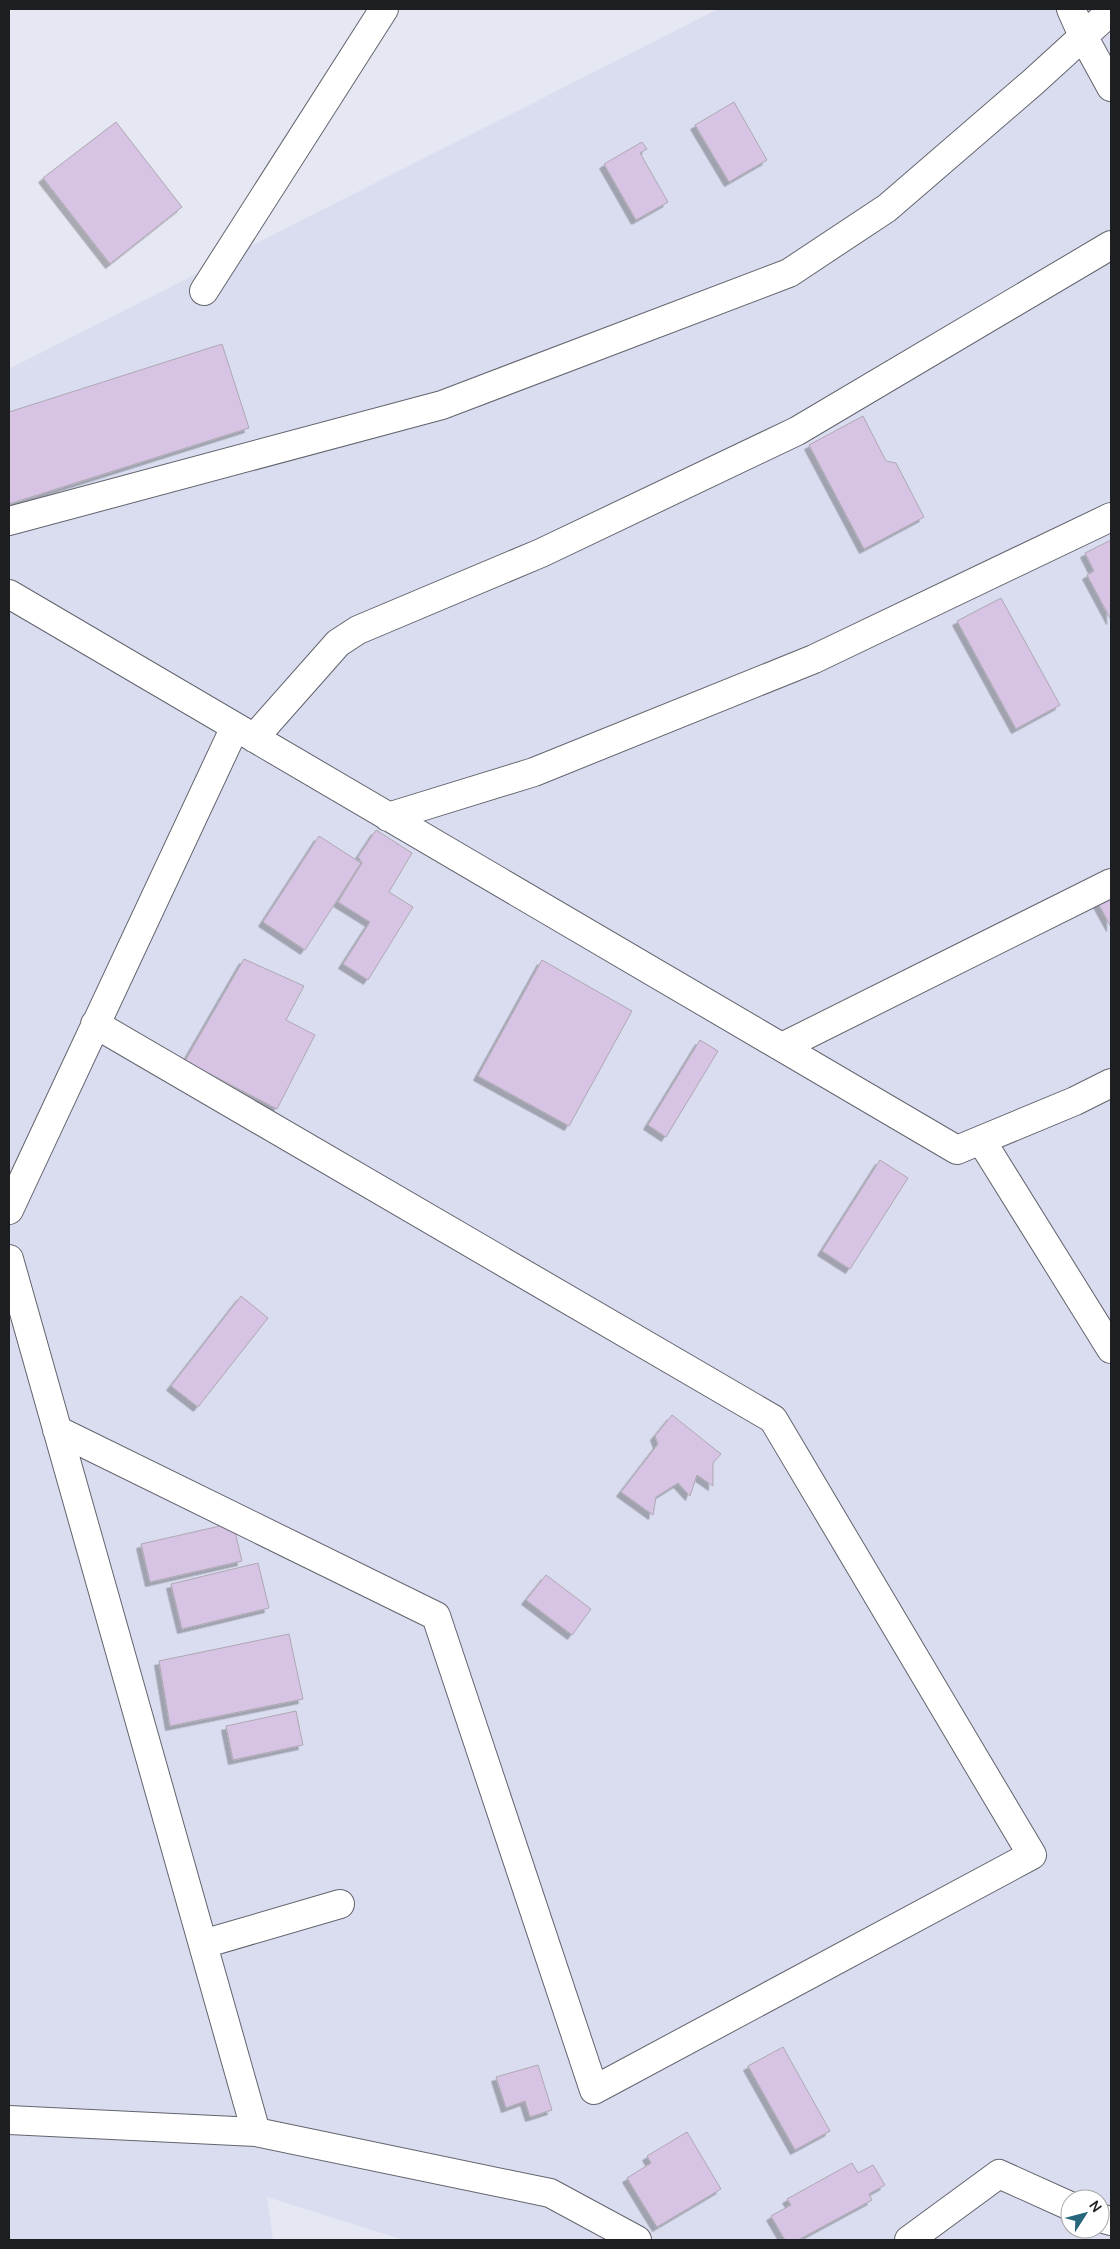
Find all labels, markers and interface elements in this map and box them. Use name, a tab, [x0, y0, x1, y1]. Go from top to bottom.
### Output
north arrow	[1060, 2189, 1110, 2239]
text: N	[1085, 2196, 1107, 2216]

